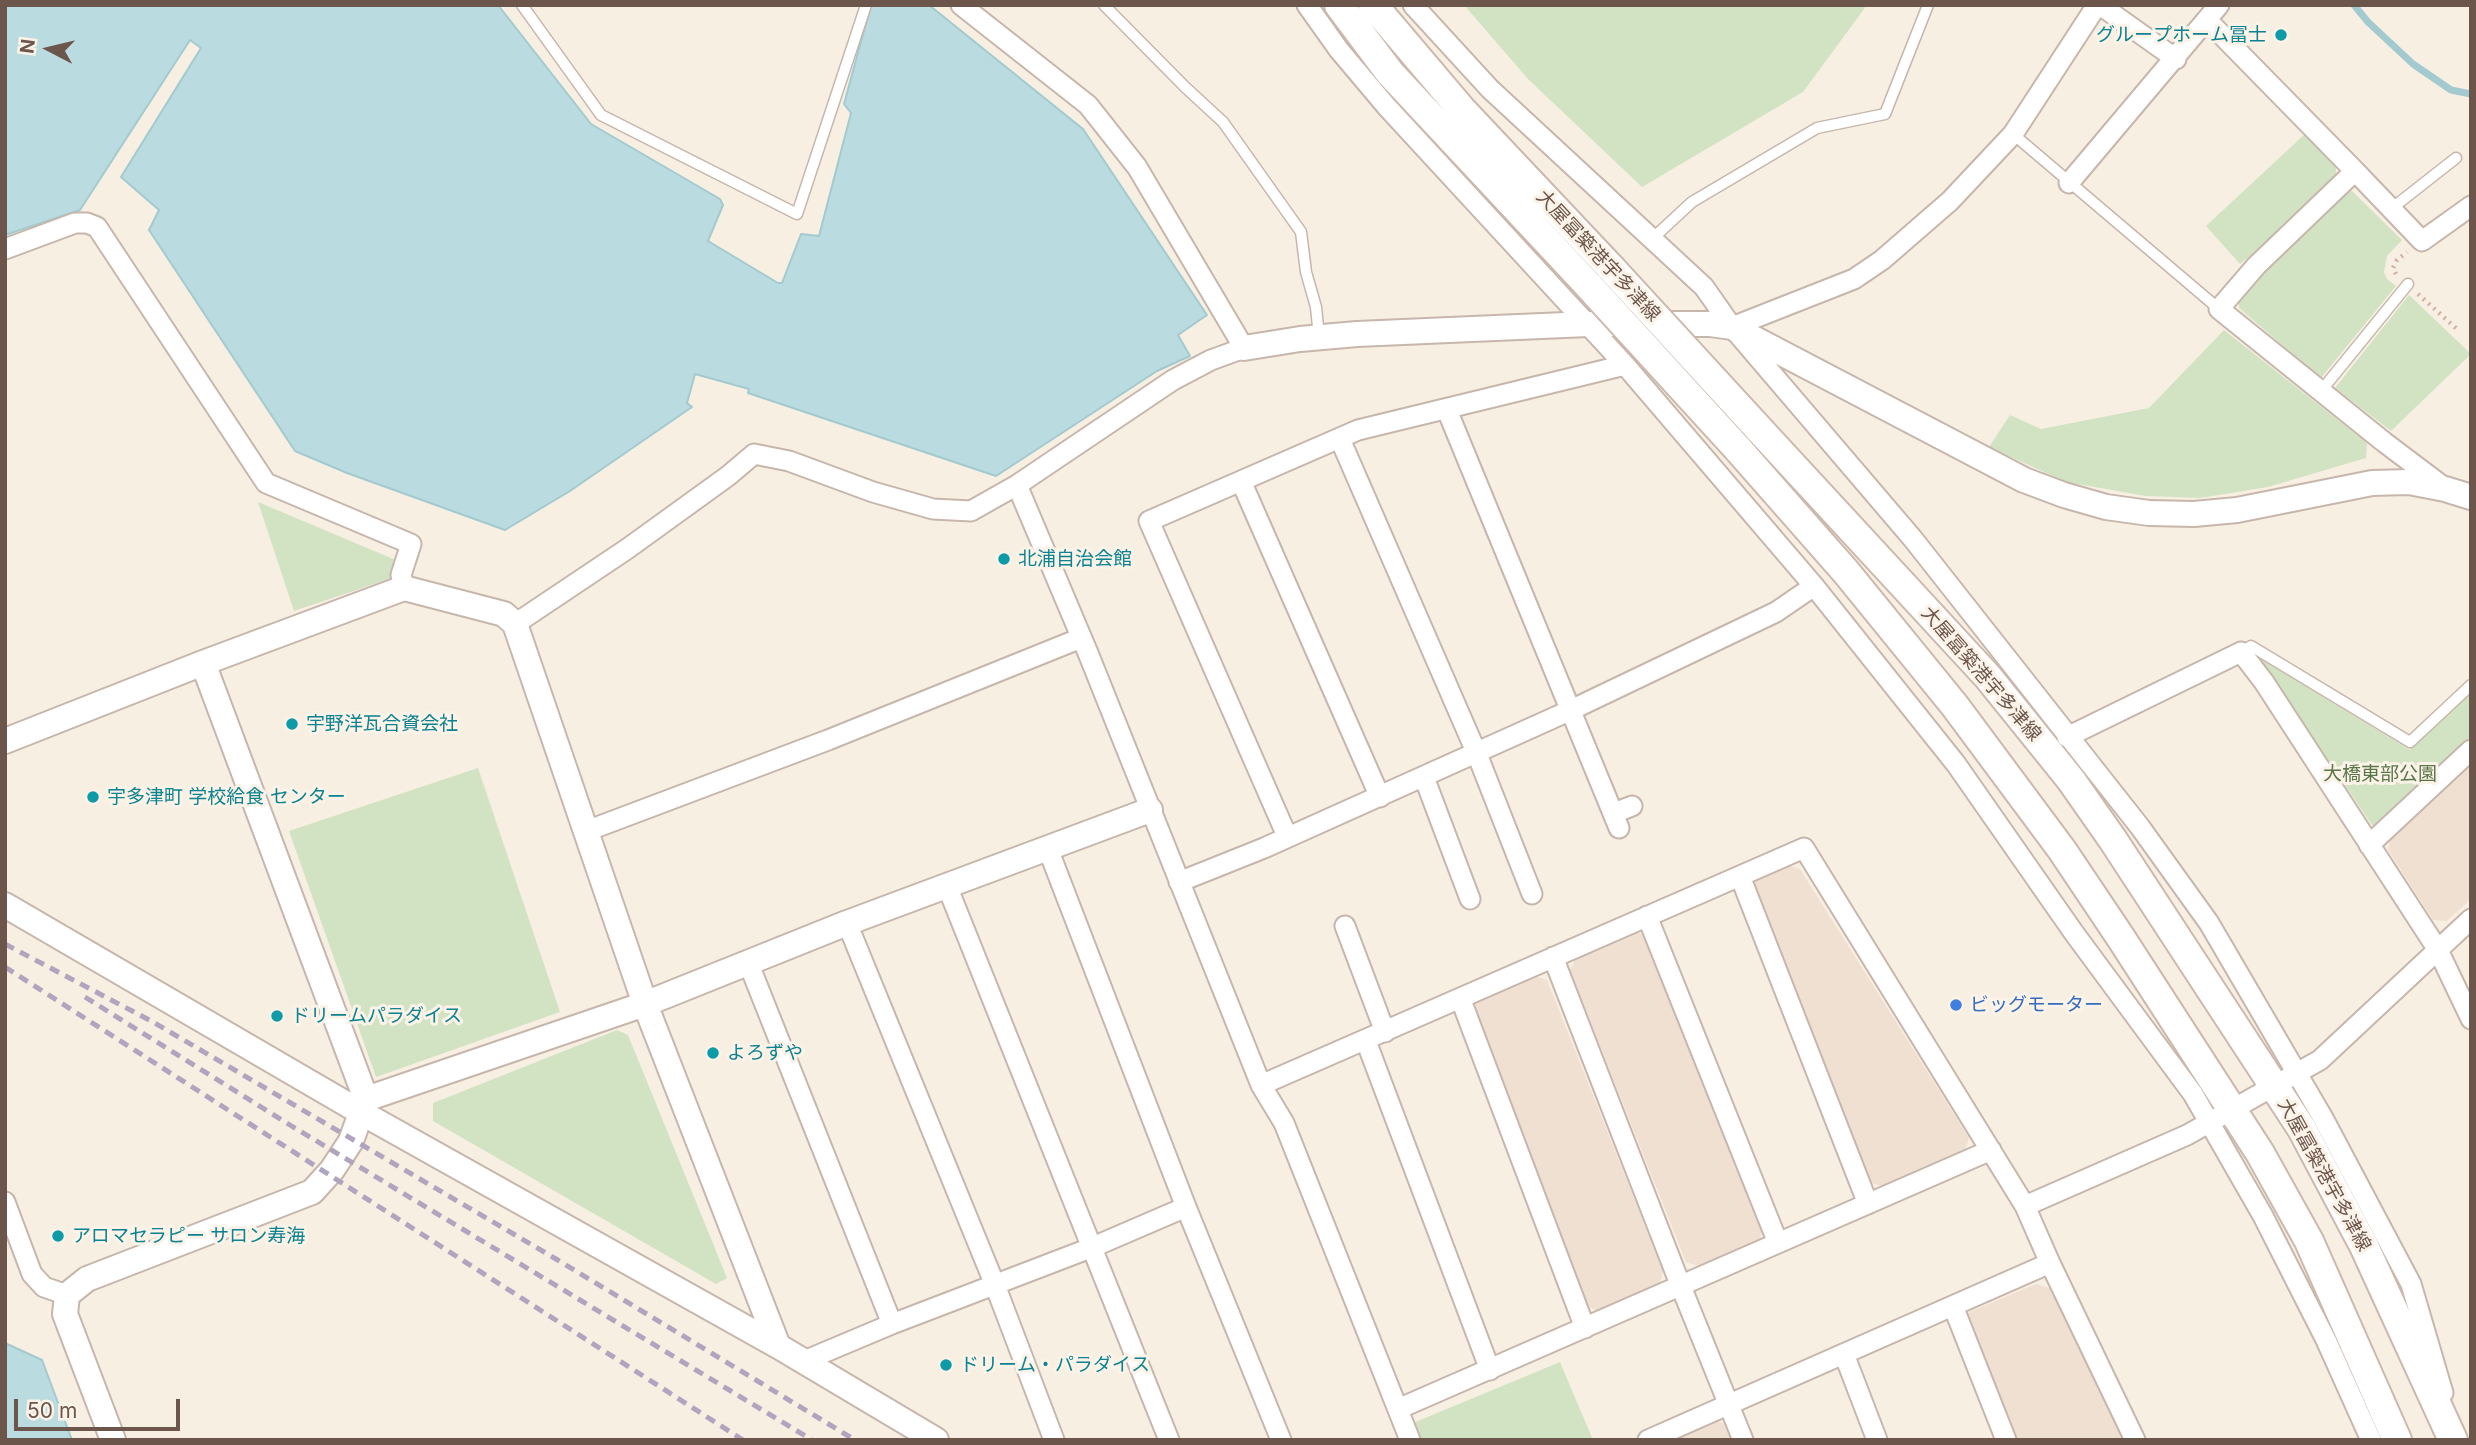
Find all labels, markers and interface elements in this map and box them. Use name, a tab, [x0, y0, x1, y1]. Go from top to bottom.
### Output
north arrow	[14, 14, 84, 84]
place label: グループホーム冨士	[2096, 24, 2267, 46]
marker: グループホーム冨士	[2273, 27, 2289, 43]
text: N	[15, 38, 40, 55]
street label: 大屋冨築港宇多津線	[1531, 186, 1665, 326]
place label: 北浦自治会館	[1018, 548, 1132, 570]
marker: 北浦自治会館	[996, 551, 1012, 567]
street label: 大屋冨築港宇多津線	[1916, 602, 2046, 746]
place label: 宇野洋瓦合資会社	[306, 713, 458, 735]
marker: 宇野洋瓦合資会社	[284, 716, 300, 732]
park label: 大橋東部公園	[2323, 763, 2437, 785]
place label: 宇多津町 学校給食 センター	[107, 786, 346, 808]
marker: 宇多津町 学校給食 センター	[85, 789, 101, 805]
place label: ビッグモーター	[1970, 994, 2103, 1016]
marker: ビッグモーター	[1948, 997, 1964, 1013]
place label: ドリームパラダイス	[291, 1005, 462, 1027]
marker: ドリームパラダイス	[269, 1008, 285, 1024]
place label: よろずや	[727, 1042, 803, 1064]
marker: よろずや	[705, 1045, 721, 1061]
street label: 大屋冨築港宇多津線	[2273, 1095, 2375, 1255]
place label: アロマセラピー サロン寿海	[72, 1225, 305, 1247]
marker: アロマセラピー サロン寿海	[50, 1228, 66, 1244]
place label: ドリーム・パラダイス	[960, 1354, 1150, 1376]
marker: ドリーム・パラダイス	[938, 1357, 954, 1373]
scale bar	[18, 1386, 184, 1430]
text: 50 m	[27, 1398, 77, 1423]

